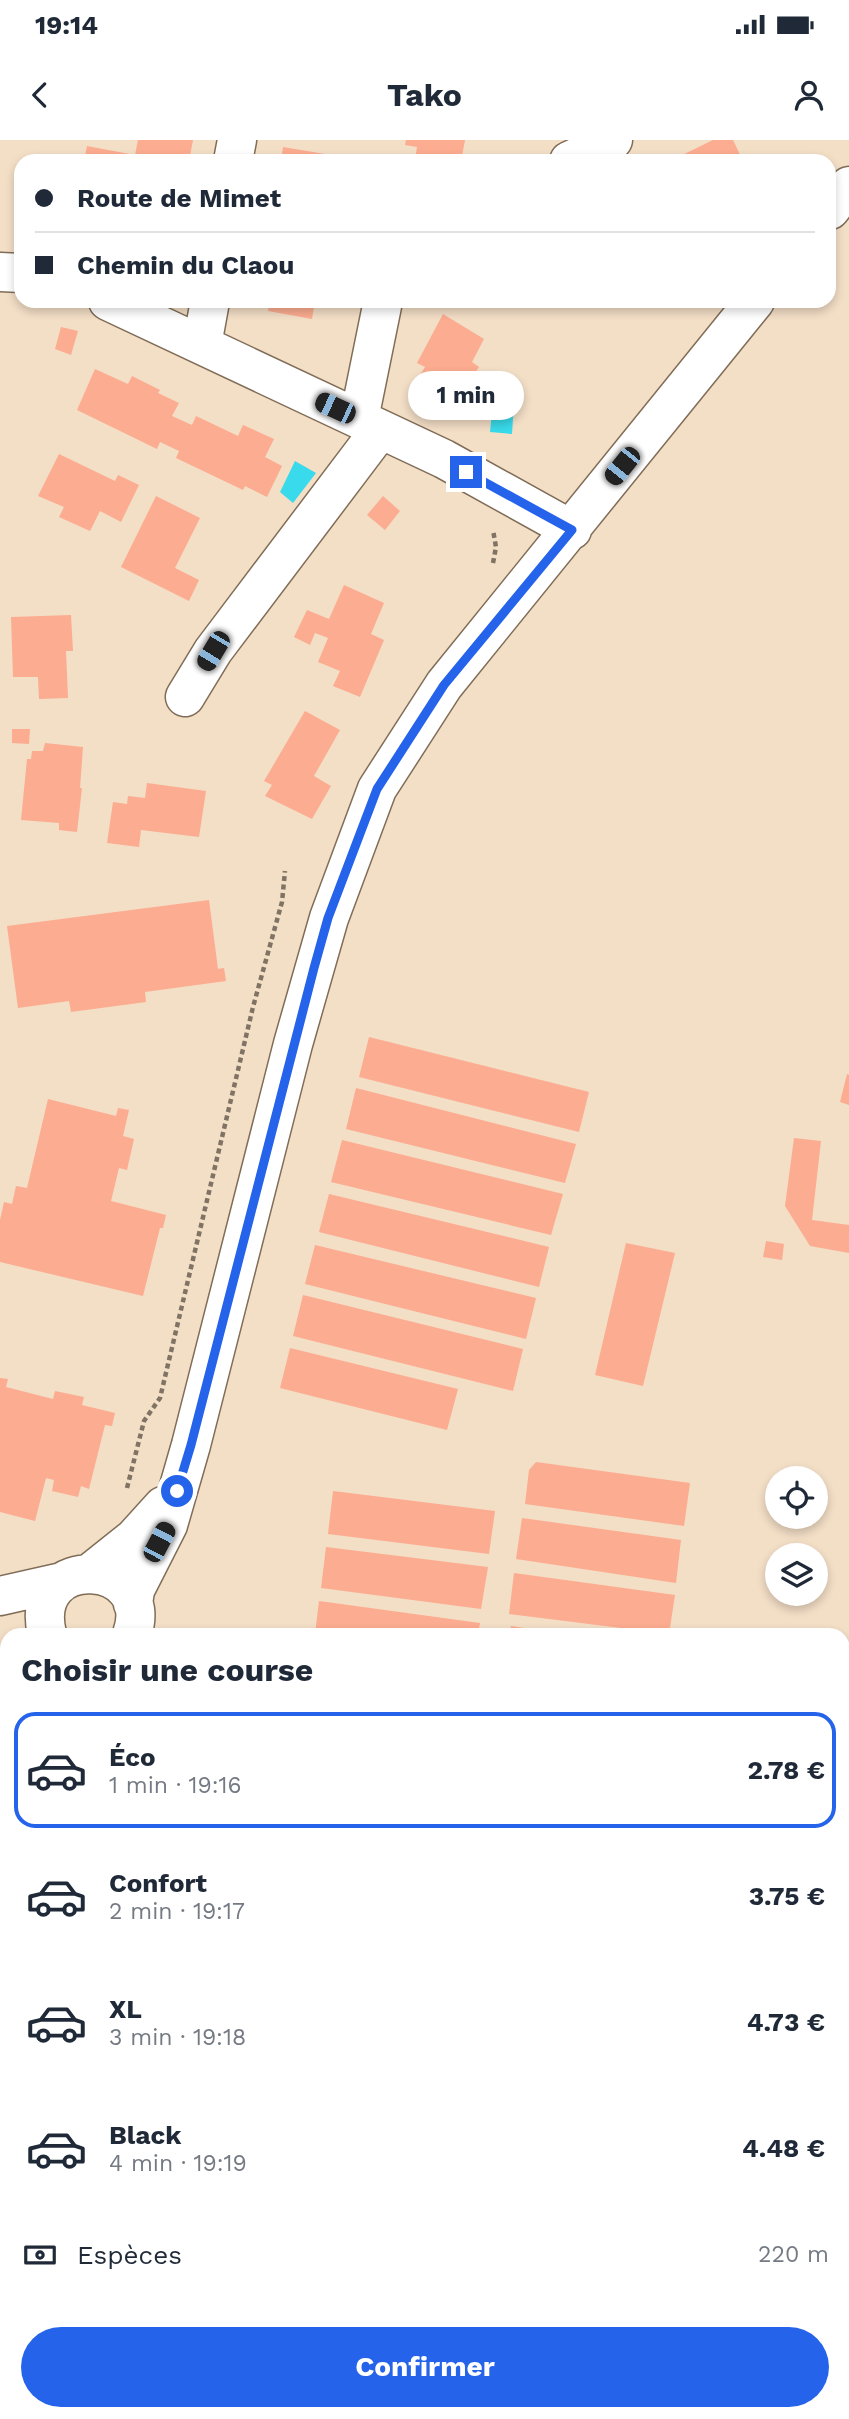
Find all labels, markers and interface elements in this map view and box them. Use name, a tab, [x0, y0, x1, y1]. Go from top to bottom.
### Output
text: 19:14	[35, 10, 98, 40]
icon: back	[21, 76, 59, 114]
text: Tako	[387, 76, 462, 114]
icon: person	[790, 76, 828, 114]
text: Route de Mimet	[77, 183, 281, 213]
text: Chemin du Claou	[77, 250, 294, 280]
callout: 1 min	[408, 370, 524, 420]
text: 1 min	[436, 382, 496, 409]
car	[312, 390, 359, 426]
car	[601, 443, 644, 489]
route end	[450, 456, 482, 488]
car	[194, 628, 233, 674]
map controls	[765, 1466, 828, 1606]
button: locate	[765, 1466, 828, 1529]
route start	[161, 1475, 193, 1507]
car	[140, 1519, 179, 1565]
button: layers	[765, 1543, 828, 1606]
text: Choisir une course	[21, 1651, 313, 1689]
icon: car	[25, 1739, 88, 1802]
text: Éco	[109, 1742, 156, 1772]
text: 2.78 €	[748, 1755, 825, 1785]
text: 1 min · 19:16	[109, 1772, 241, 1799]
icon: car	[25, 1865, 88, 1928]
text: Confort	[109, 1868, 207, 1898]
text: 3.75 €	[749, 1881, 825, 1911]
text: 2 min · 19:17	[109, 1898, 245, 1925]
icon: car	[25, 1991, 88, 2054]
text: XL	[109, 1994, 142, 2024]
text: 4.73 €	[747, 2007, 825, 2037]
text: 3 min · 19:18	[109, 2024, 246, 2051]
icon: car	[25, 2117, 88, 2180]
text: Black	[109, 2120, 181, 2150]
text: 4.48 €	[742, 2133, 825, 2163]
text: 4 min · 19:19	[109, 2150, 247, 2177]
icon: cash	[21, 2236, 59, 2274]
text: Espèces	[77, 2240, 182, 2270]
text: 220 m	[758, 2241, 829, 2268]
button: Confirmer	[21, 2327, 829, 2407]

